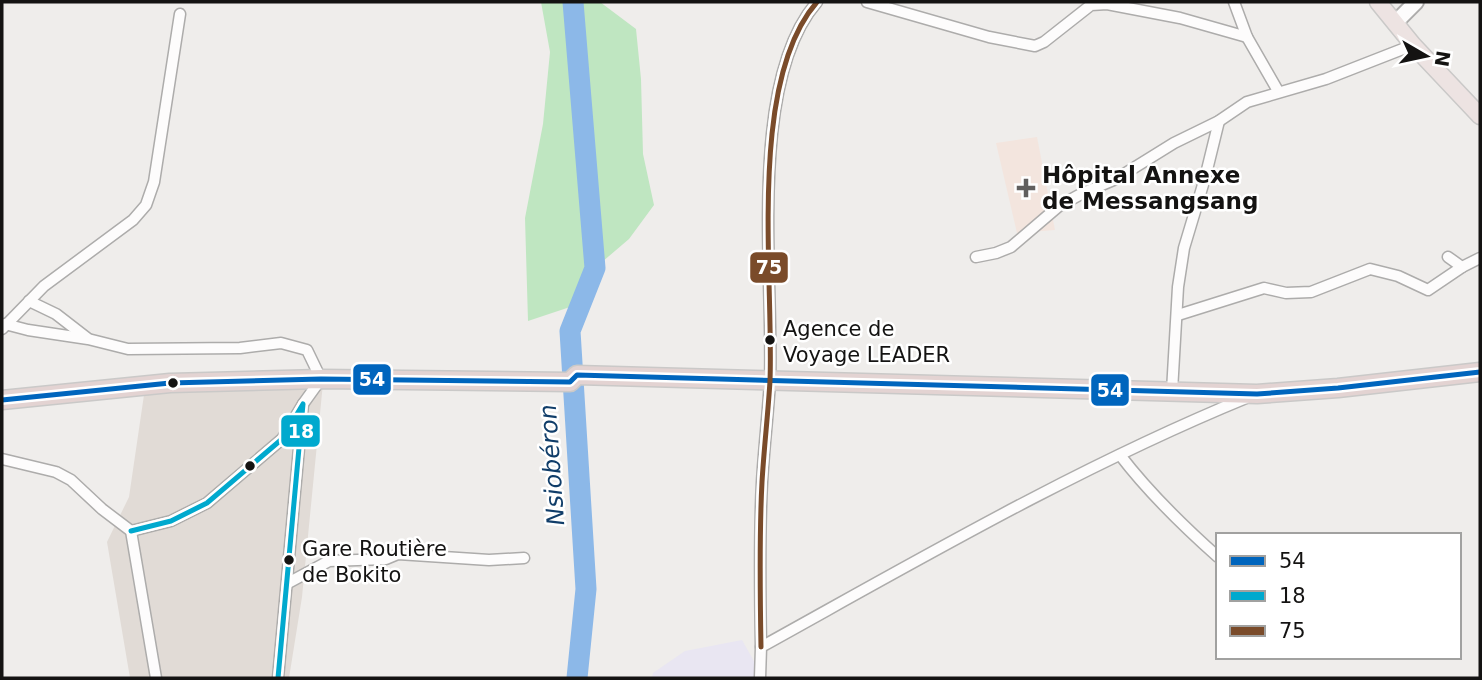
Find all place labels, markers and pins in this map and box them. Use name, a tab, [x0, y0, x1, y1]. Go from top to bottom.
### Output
place label: Hôpital Annexe de Messangsang	[1042, 162, 1258, 214]
marker: Hôpital Annexe de Messangsang	[1016, 178, 1036, 198]
place label: Agence de Voyage LEADER	[783, 317, 950, 367]
marker: Agence de Voyage LEADER	[763, 333, 777, 347]
unlabelled marker	[166, 376, 180, 390]
unlabelled marker	[243, 459, 257, 473]
place label: Gare Routière de Bokito	[302, 537, 447, 587]
marker: Gare Routière de Bokito	[282, 553, 296, 567]

